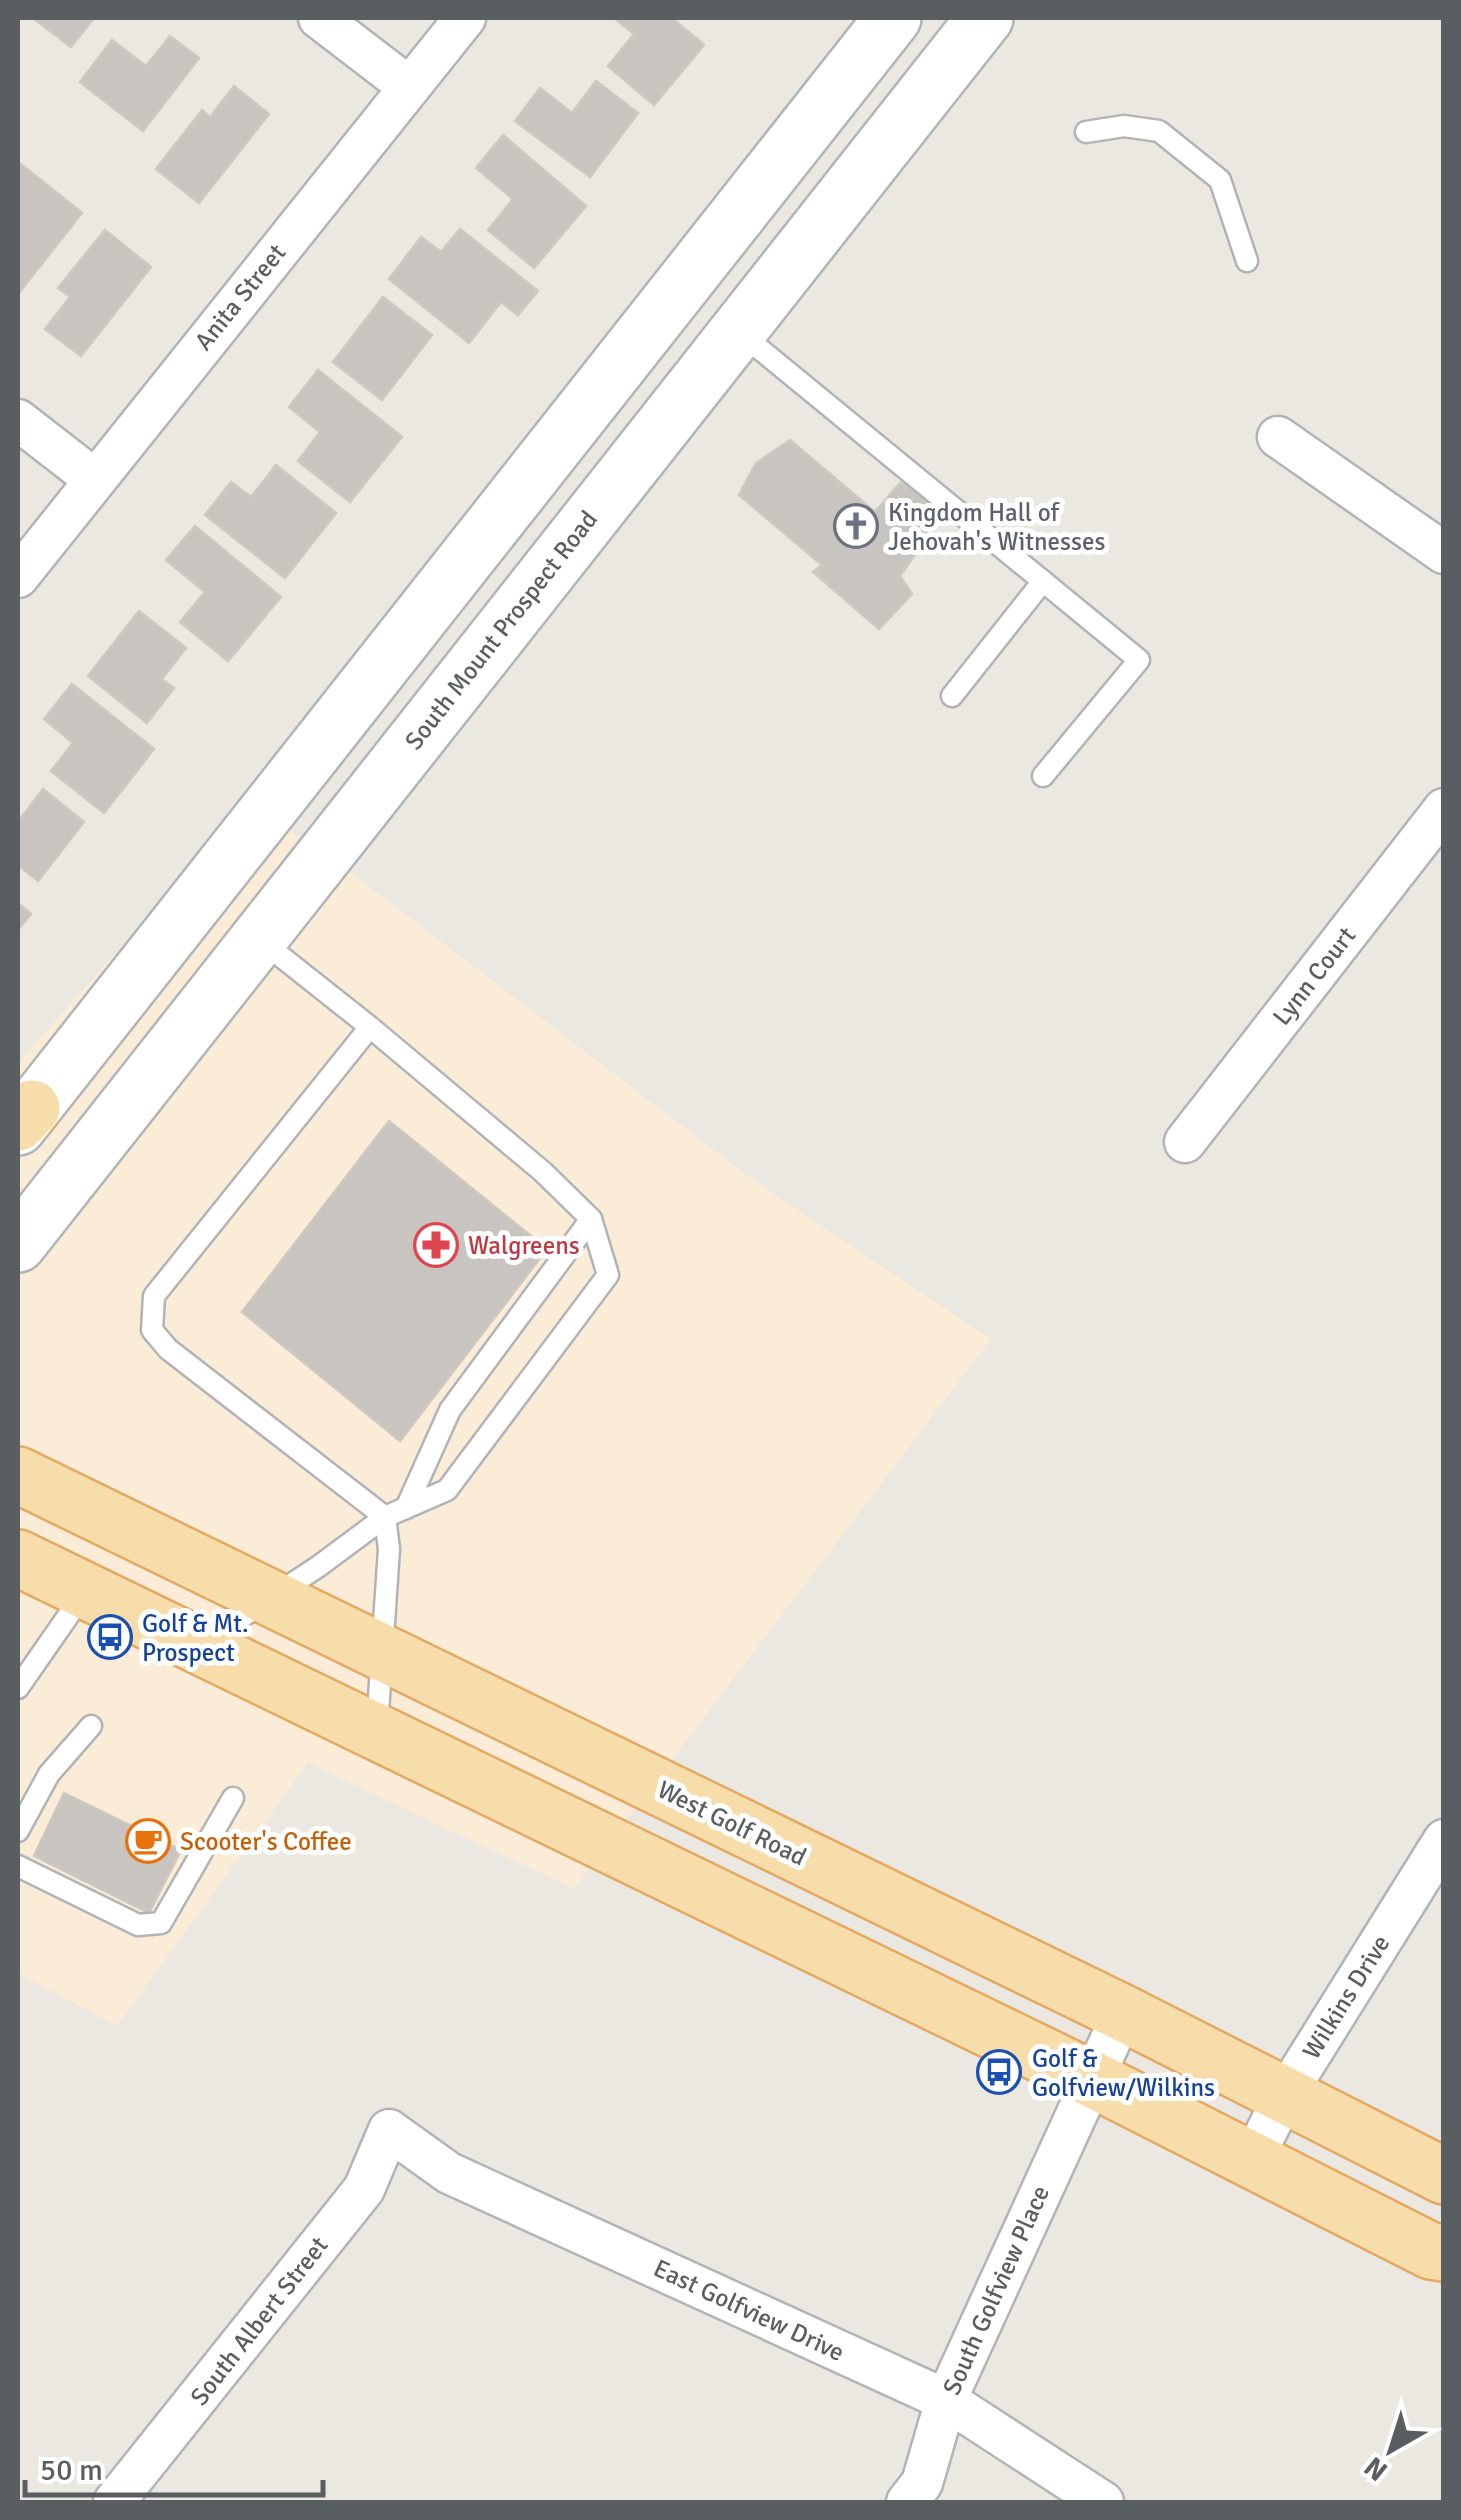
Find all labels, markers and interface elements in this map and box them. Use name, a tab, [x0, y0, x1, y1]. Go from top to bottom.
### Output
street label: Anita Street	[188, 237, 292, 356]
place label: Kingdom Hall of Jehovah's Witnesses	[888, 497, 1105, 557]
church icon: Kingdom Hall of Jehovah's Witnesses	[833, 503, 879, 549]
street label: South Mount Prospect Road	[398, 504, 604, 756]
street label: Lynn Court	[1266, 920, 1362, 1031]
pharmacy icon: Walgreens	[413, 1222, 459, 1268]
place label: Walgreens	[468, 1230, 580, 1261]
place label: Golf & Mt. Prospect	[142, 1608, 249, 1668]
bus stop icon: Golf & Mt. Prospect	[87, 1614, 133, 1660]
street label: West Golf Road	[653, 1774, 811, 1872]
cafe icon: Scooter's Coffee	[125, 1818, 171, 1864]
place label: Scooter's Coffee	[180, 1826, 352, 1857]
street label: Wilkins Drive	[1296, 1929, 1396, 2065]
place label: Golf & Golfview/Wilkins	[1032, 2043, 1215, 2103]
bus stop icon: Golf & Golfview/Wilkins	[976, 2049, 1022, 2095]
street label: South Golfview Place	[936, 2180, 1056, 2400]
street label: South Albert Street	[183, 2230, 335, 2412]
street label: East Golfview Drive	[649, 2252, 849, 2368]
north arrow	[1341, 2400, 1441, 2500]
scale bar	[25, 2435, 322, 2497]
text: N	[1358, 2449, 1394, 2488]
text: 50 m	[40, 2452, 103, 2489]

